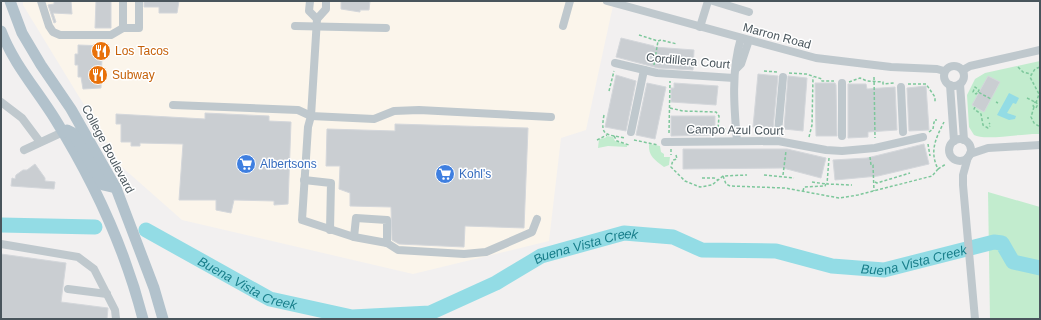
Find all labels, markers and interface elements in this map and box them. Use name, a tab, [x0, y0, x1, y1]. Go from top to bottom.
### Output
street label: Marron Road	[741, 20, 813, 52]
restaurant icon: Los Tacos	[90, 40, 112, 62]
place label: Los Tacos	[115, 44, 169, 58]
street label: Cordillera Court	[646, 50, 731, 72]
restaurant icon: Subway	[87, 64, 109, 86]
place label: Subway	[112, 68, 155, 82]
street label: College Boulevard	[79, 102, 137, 196]
street label: Campo Azul Court	[686, 122, 784, 138]
supermarket icon: Albertsons	[235, 153, 257, 175]
place label: Albertsons	[260, 157, 317, 171]
supermarket icon: Kohl's	[434, 163, 456, 185]
place label: Kohl's	[459, 167, 491, 181]
water label: Buena Vista Creek	[530, 226, 640, 267]
water label: Buena Vista Creek	[860, 242, 970, 278]
water label: Buena Vista Creek	[195, 253, 300, 313]

